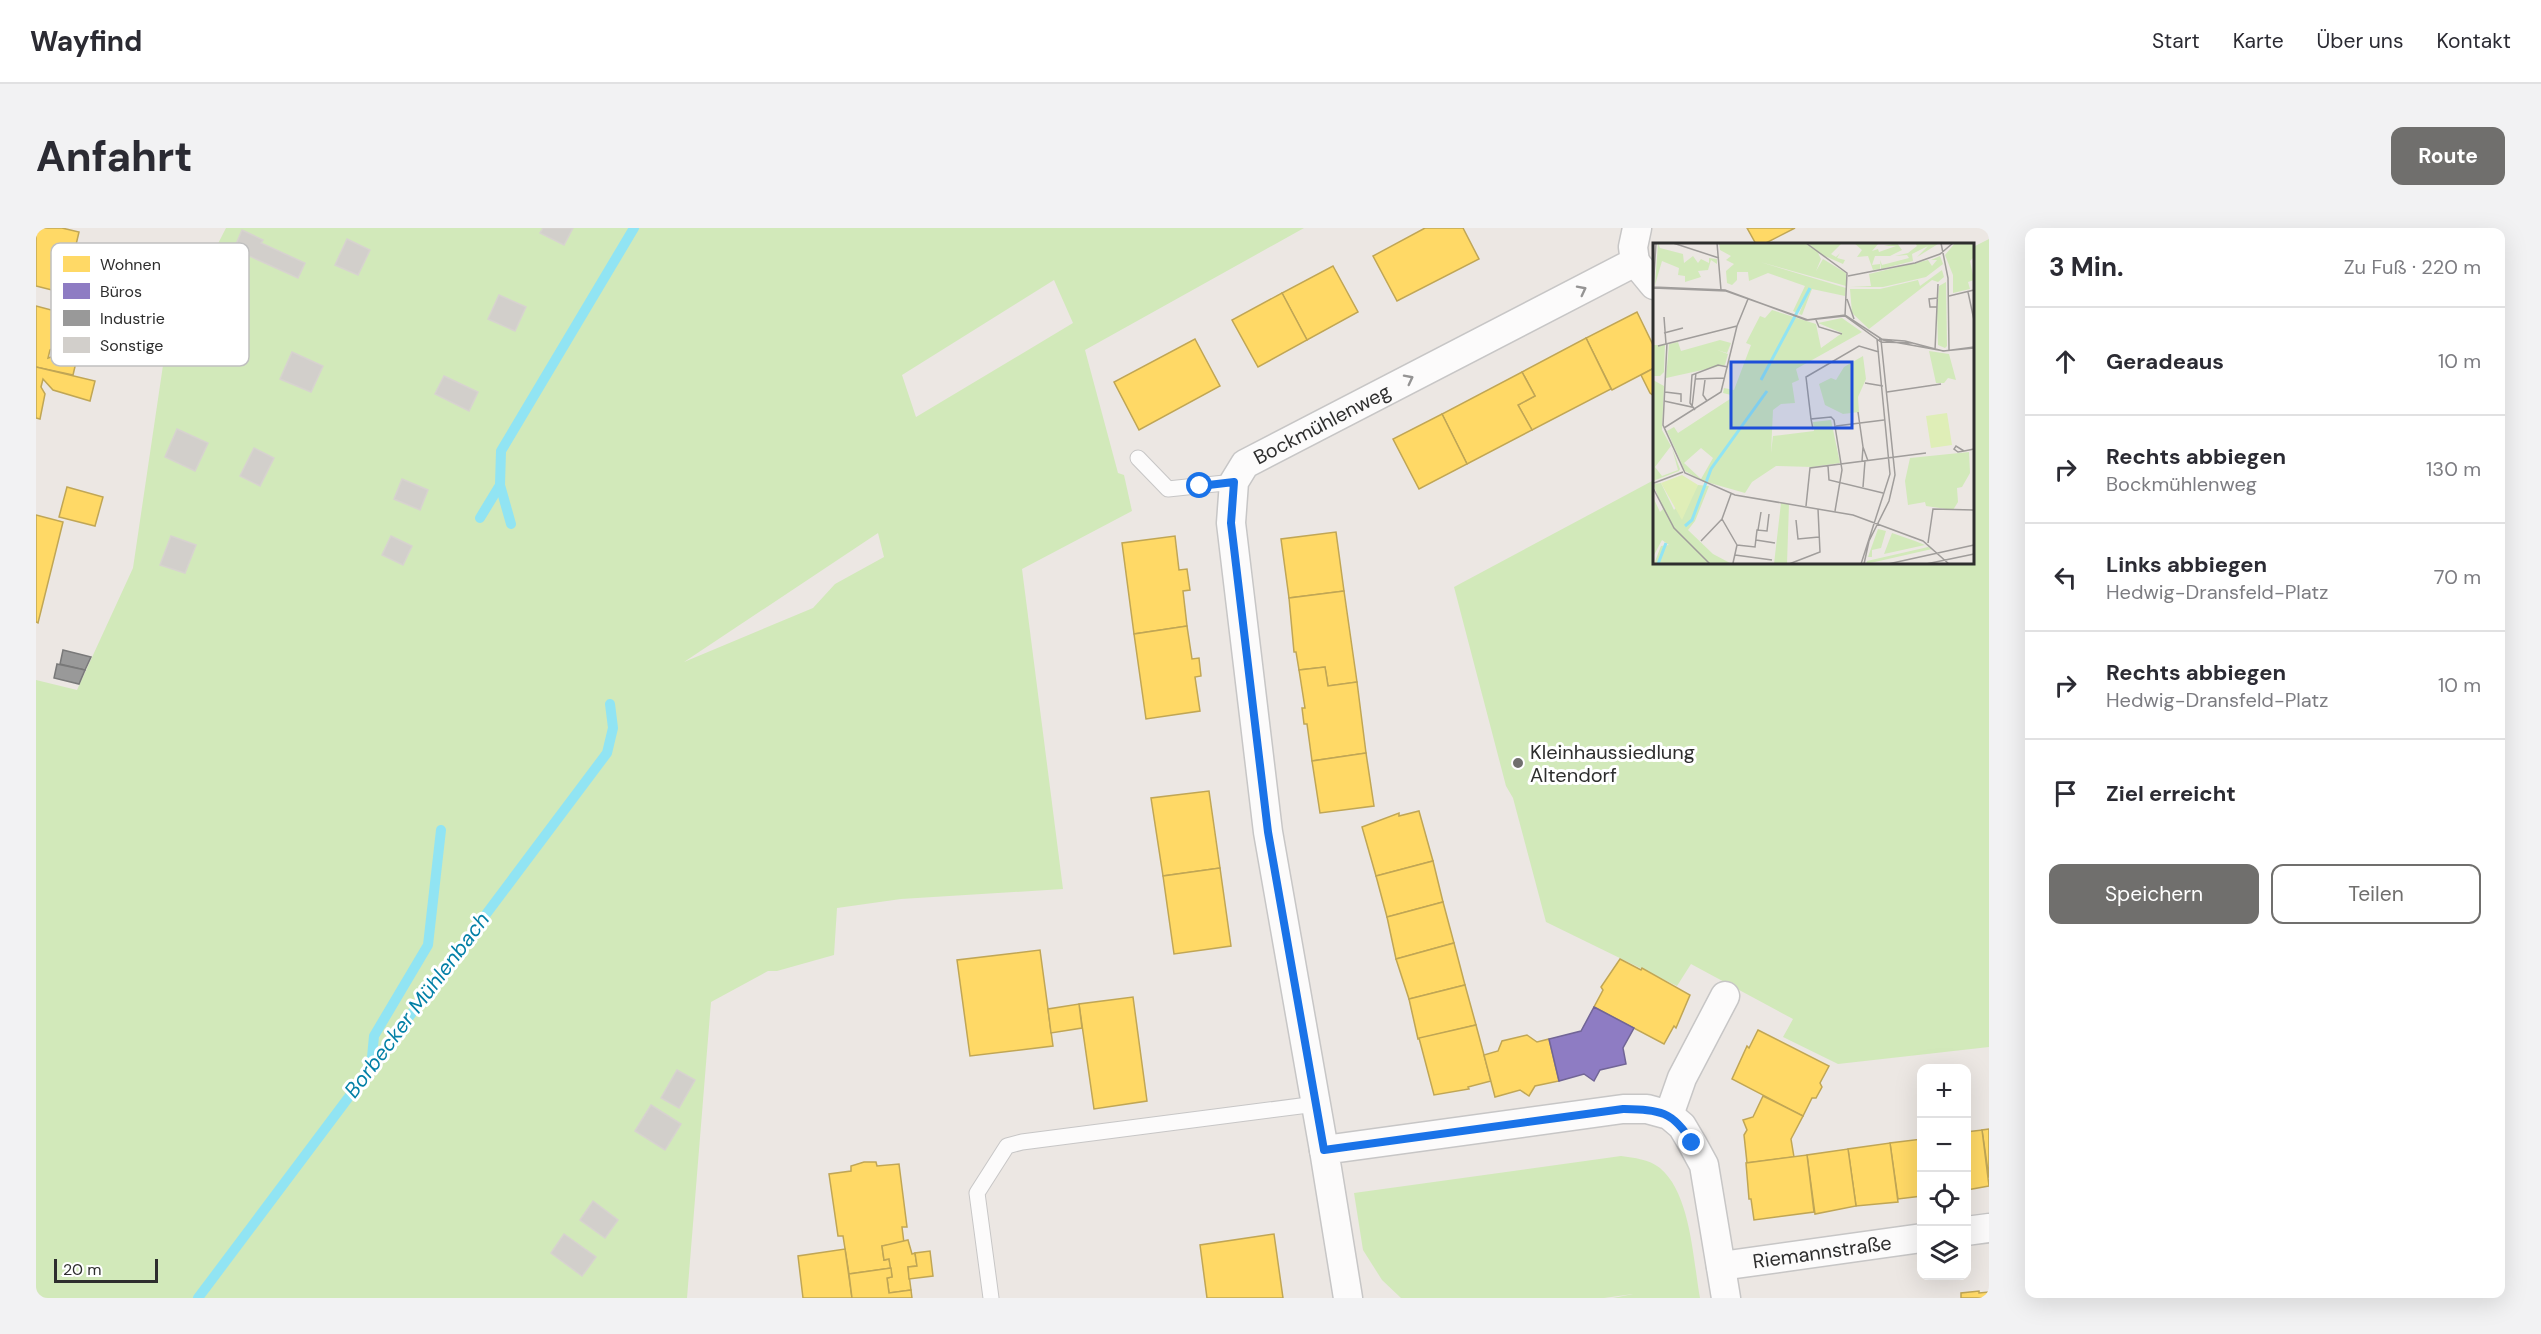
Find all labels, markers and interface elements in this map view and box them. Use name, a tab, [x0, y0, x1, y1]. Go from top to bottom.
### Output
text: Wayfind	[30, 23, 142, 60]
text: Start	[2152, 27, 2200, 55]
text: Karte	[2233, 27, 2284, 55]
text: Über uns	[2317, 27, 2403, 55]
text: Kontakt	[2436, 27, 2511, 55]
button: Route	[2391, 127, 2505, 185]
text: Anfahrt	[36, 129, 192, 184]
legend	[51, 243, 249, 366]
inset map	[1653, 243, 1974, 564]
text: 3 Min.	[2049, 250, 2124, 284]
text: Wohnen	[100, 254, 161, 275]
text: Zu Fuß · 220 m	[2344, 254, 2481, 280]
text: Büros	[100, 281, 142, 302]
one-way arrow	[1576, 285, 1587, 297]
text: Industrie	[100, 308, 165, 329]
text: Sonstige	[100, 335, 163, 356]
icon: ahead	[2049, 345, 2082, 378]
text: Geradeaus	[2106, 347, 2224, 376]
text: 10 m	[2438, 348, 2481, 374]
one-way arrow	[1403, 375, 1413, 386]
street label: Bockmühlenweg	[1249, 378, 1395, 470]
text: Rechts abbiegen	[2106, 442, 2286, 471]
icon: right	[2049, 453, 2082, 486]
text: 130 m	[2426, 456, 2481, 482]
text: Bockmühlenweg	[2106, 471, 2257, 497]
route start	[1186, 472, 1212, 498]
text: Links abbiegen	[2106, 550, 2267, 579]
icon: left	[2049, 561, 2082, 594]
text: 70 m	[2434, 564, 2481, 590]
text: Hedwig-Dransfeld-Platz	[2106, 579, 2328, 605]
text: Rechts abbiegen	[2106, 658, 2286, 687]
icon: right	[2049, 669, 2082, 702]
text: 10 m	[2438, 672, 2481, 698]
text: Hedwig-Dransfeld-Platz	[2106, 687, 2328, 713]
place label: Kleinhaussiedlung Altendorf	[1530, 739, 1695, 788]
marker: Kleinhaussiedlung Altendorf	[1511, 756, 1525, 770]
icon: arrive	[2049, 777, 2082, 810]
text: Ziel erreicht	[2106, 779, 2236, 808]
button: Speichern	[2049, 864, 2259, 924]
button: Teilen	[2271, 864, 2481, 924]
water label: Borbecker Mühlenbach	[338, 907, 496, 1103]
map controls	[1917, 1064, 1971, 1280]
button: +	[1917, 1064, 1971, 1118]
button: −	[1917, 1118, 1971, 1172]
route end	[1678, 1129, 1704, 1155]
button: locate	[1917, 1172, 1971, 1226]
button: layers	[1917, 1226, 1971, 1280]
street label: Riemannstraße	[1751, 1229, 1893, 1274]
scale bar	[54, 1256, 158, 1284]
text: 20 m	[63, 1259, 102, 1280]

